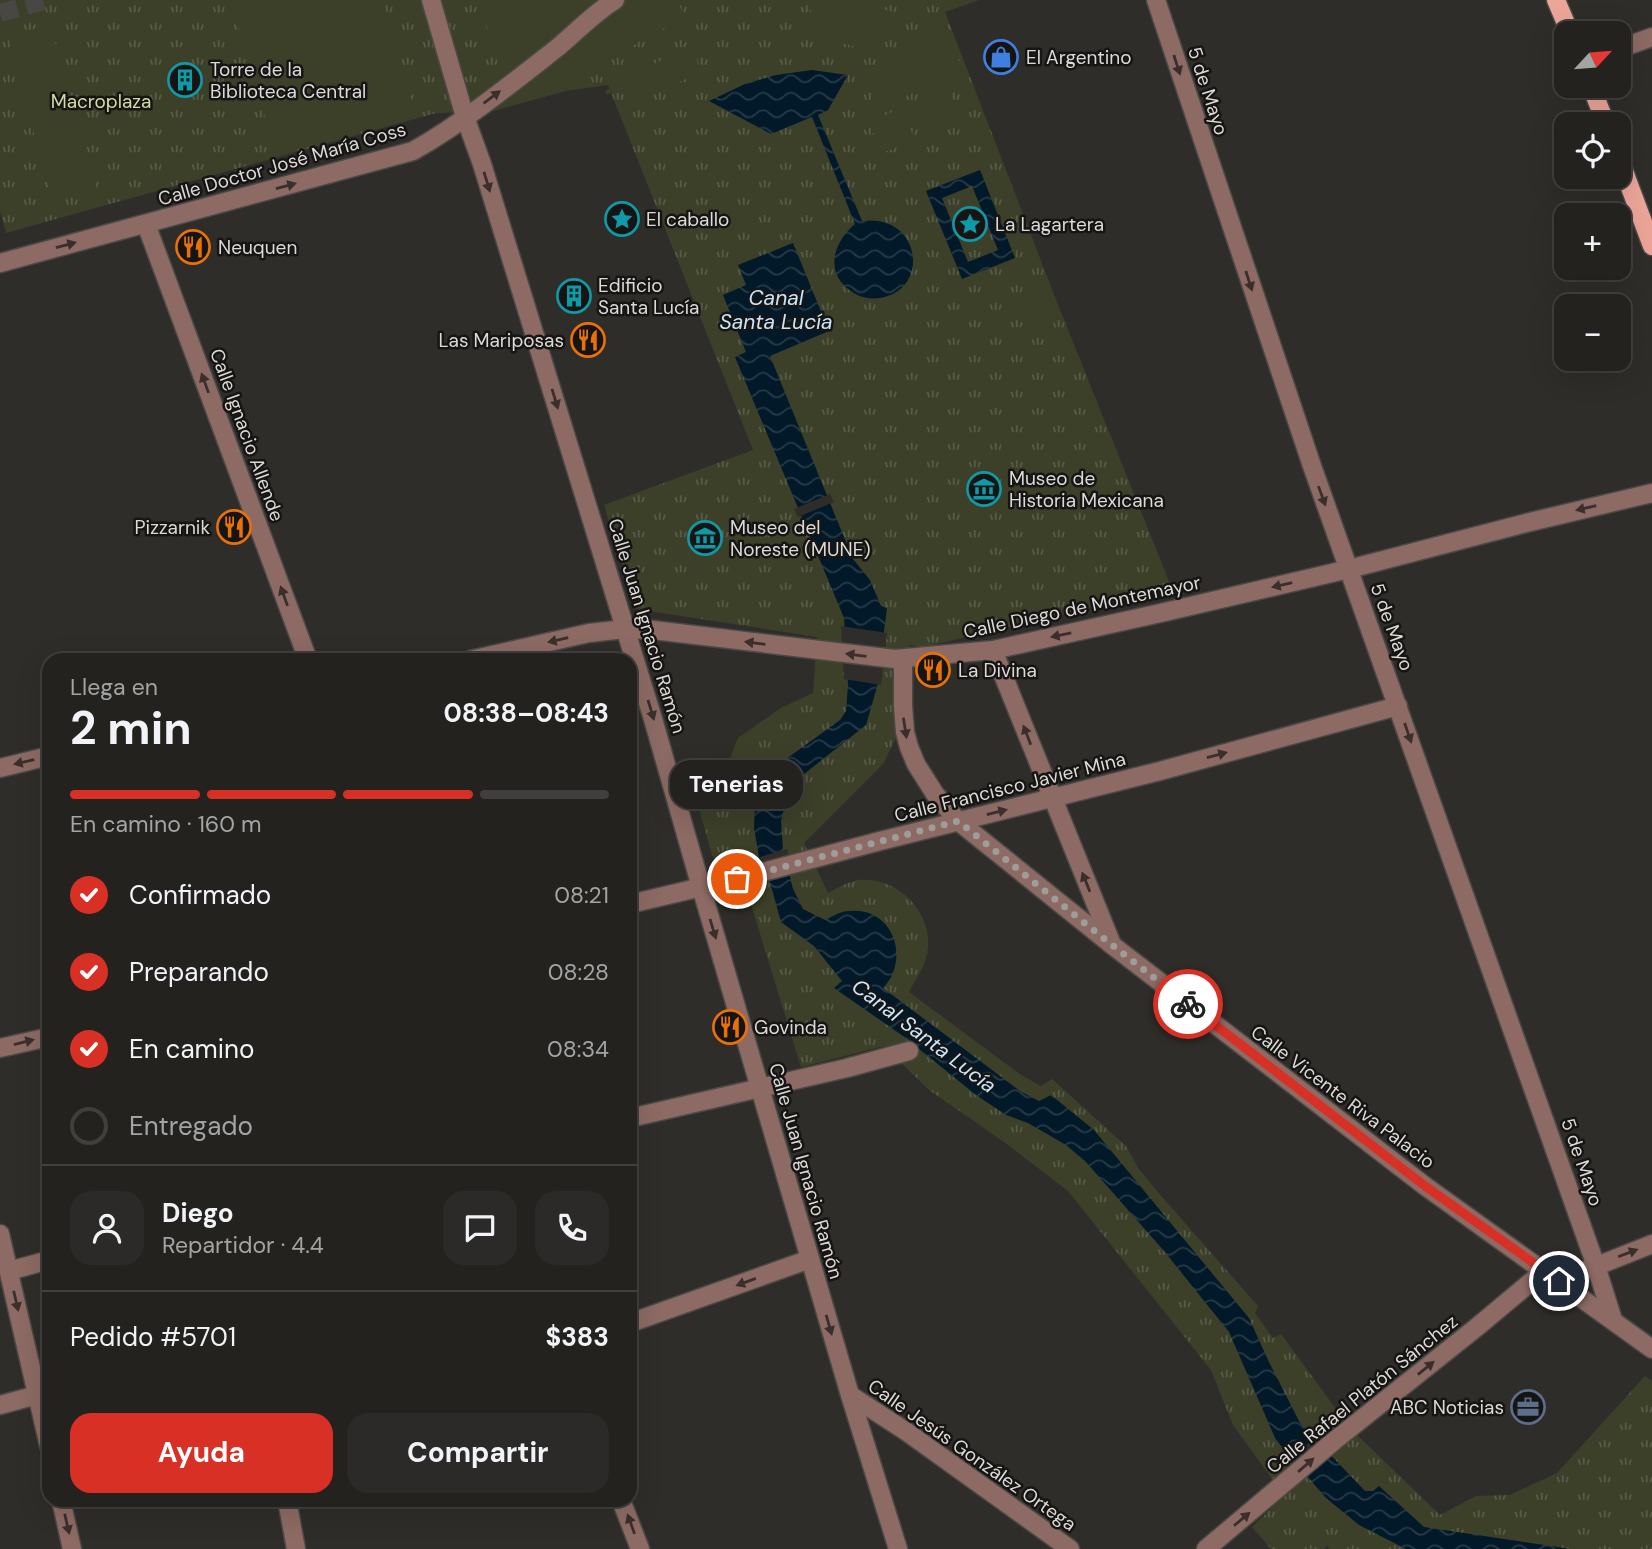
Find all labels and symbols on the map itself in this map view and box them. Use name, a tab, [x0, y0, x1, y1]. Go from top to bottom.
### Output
north arrow	[1554, 21, 1631, 98]
shop icon: El Argentino	[982, 38, 1020, 76]
street label: 5 de Mayo	[1182, 44, 1234, 138]
place label: El Argentino	[1026, 45, 1132, 70]
one-way arrow	[1173, 55, 1183, 76]
place label: Torre de la Biblioteca Central	[210, 57, 366, 104]
building icon: Torre de la Biblioteca Central	[166, 61, 204, 99]
park label: Macroplaza	[51, 89, 151, 114]
one-way arrow	[483, 91, 501, 105]
street label: Calle Doctor José María Coss	[155, 117, 409, 211]
one-way arrow	[482, 172, 493, 193]
one-way arrow	[275, 180, 297, 191]
place icon: El caballo	[603, 200, 641, 238]
place icon: La Lagartera	[951, 205, 989, 243]
place label: El caballo	[646, 207, 729, 232]
place label: La Lagartera	[995, 212, 1104, 237]
restaurant icon: Neuquen	[174, 228, 212, 266]
place label: Neuquen	[218, 235, 297, 260]
one-way arrow	[55, 239, 77, 250]
one-way arrow	[1244, 271, 1255, 292]
place label: Edificio Santa Lucía	[598, 273, 699, 320]
building icon: Edificio Santa Lucía	[555, 277, 593, 315]
water label: Canal Santa Lucía	[719, 284, 833, 336]
restaurant icon: Las Mariposas	[569, 321, 607, 359]
place label: Las Mariposas	[439, 328, 564, 353]
street label: Calle Ignacio Allende	[204, 345, 290, 525]
one-way arrow	[199, 372, 210, 393]
one-way arrow	[551, 389, 561, 410]
place label: Museo de Historia Mexicana	[1009, 466, 1164, 513]
museum icon: Museo de Historia Mexicana	[965, 470, 1003, 508]
one-way arrow	[1317, 486, 1328, 507]
one-way arrow	[1575, 503, 1597, 514]
restaurant icon: Pizzarnik	[215, 508, 253, 546]
place label: Pizzarnik	[135, 515, 210, 540]
street label: Calle Juan Ignacio Ramón	[602, 515, 692, 737]
place label: Museo del Noreste (MUNE)	[730, 515, 870, 562]
museum icon: Museo del Noreste (MUNE)	[686, 519, 724, 557]
street label: Calle Diego de Montemayor	[961, 570, 1203, 644]
one-way arrow	[1271, 579, 1293, 590]
street label: 5 de Mayo	[1365, 580, 1419, 674]
one-way arrow	[279, 585, 290, 606]
one-way arrow	[1050, 630, 1072, 641]
one-way arrow	[547, 635, 569, 646]
one-way arrow	[744, 637, 766, 648]
one-way arrow	[845, 649, 867, 660]
restaurant icon: La Divina	[914, 651, 952, 689]
place label: La Divina	[958, 658, 1037, 683]
one-way arrow	[646, 700, 656, 721]
one-way arrow	[900, 717, 911, 739]
one-way arrow	[1403, 723, 1414, 744]
one-way arrow	[1022, 724, 1033, 745]
street label: Calle Francisco Javier Mina	[892, 746, 1128, 828]
one-way arrow	[1206, 749, 1228, 760]
one-way arrow	[13, 757, 35, 768]
callout: Tenerias	[670, 760, 804, 809]
one-way arrow	[986, 806, 1008, 817]
pin	[707, 849, 767, 909]
one-way arrow	[1080, 871, 1091, 892]
one-way arrow	[709, 919, 719, 940]
courier	[1153, 969, 1223, 1039]
water label: Canal Santa Lucía	[846, 972, 1002, 1100]
restaurant icon: Govinda	[711, 1008, 749, 1046]
place label: Govinda	[754, 1015, 827, 1040]
street label: Calle Vicente Riva Palacio	[1246, 1020, 1440, 1174]
one-way arrow	[14, 1037, 36, 1048]
street label: Calle Juan Ignacio Ramón	[763, 1060, 849, 1282]
street label: 5 de Mayo	[1555, 1115, 1609, 1209]
one-way arrow	[1617, 1247, 1638, 1258]
pin	[1529, 1251, 1589, 1311]
one-way arrow	[735, 1277, 756, 1288]
one-way arrow	[10, 1290, 21, 1312]
street label: Calle Rafael Platón Sánchez	[1261, 1309, 1463, 1479]
one-way arrow	[825, 1315, 835, 1336]
one-way arrow	[1417, 1360, 1435, 1375]
street label: Calle Jesús González Ortega	[863, 1373, 1081, 1537]
office icon: ABC Noticias	[1509, 1388, 1547, 1426]
place label: ABC Noticias	[1390, 1395, 1504, 1420]
one-way arrow	[1297, 1457, 1315, 1473]
one-way arrow	[1233, 1511, 1251, 1527]
one-way arrow	[62, 1513, 73, 1535]
one-way arrow	[625, 1514, 636, 1535]

